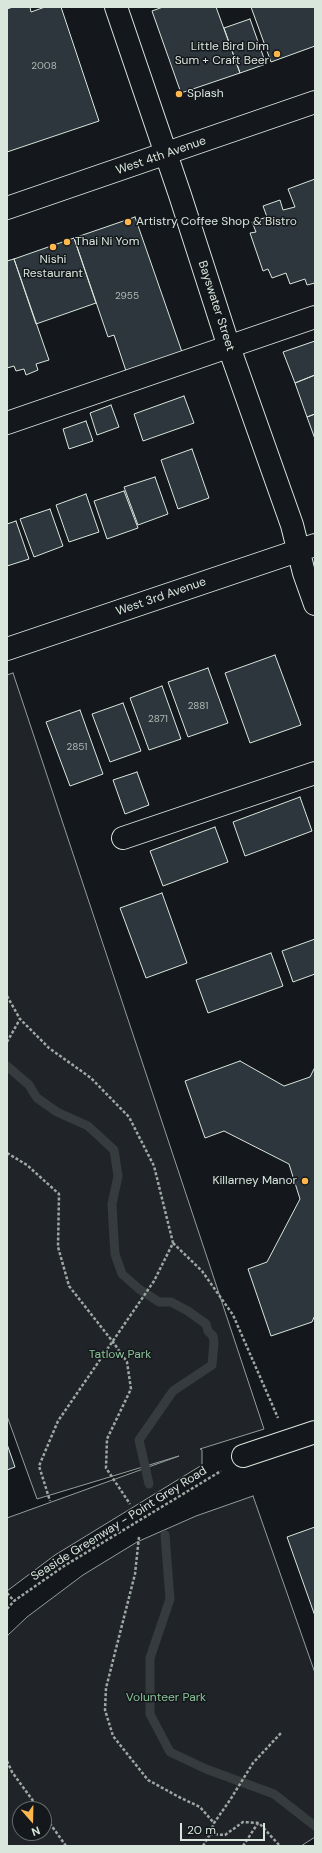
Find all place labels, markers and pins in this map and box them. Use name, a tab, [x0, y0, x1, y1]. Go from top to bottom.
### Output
place label: Little Bird Dim Sum + Craft Beer	[175, 40, 269, 68]
marker: Little Bird Dim Sum + Craft Beer	[272, 49, 282, 59]
place label: Splash	[187, 87, 224, 101]
marker: Splash	[174, 89, 184, 99]
place label: Artistry Coffee Shop & Bistro	[136, 215, 297, 229]
marker: Artistry Coffee Shop & Bistro	[123, 217, 133, 227]
place label: Thai Ni Yom	[75, 235, 139, 249]
marker: Thai Ni Yom	[62, 237, 72, 247]
marker: Nishi Restaurant	[48, 242, 58, 252]
place label: Nishi Restaurant	[23, 253, 83, 281]
place label: Killarney Manor	[212, 1174, 297, 1188]
marker: Killarney Manor	[300, 1176, 310, 1186]

